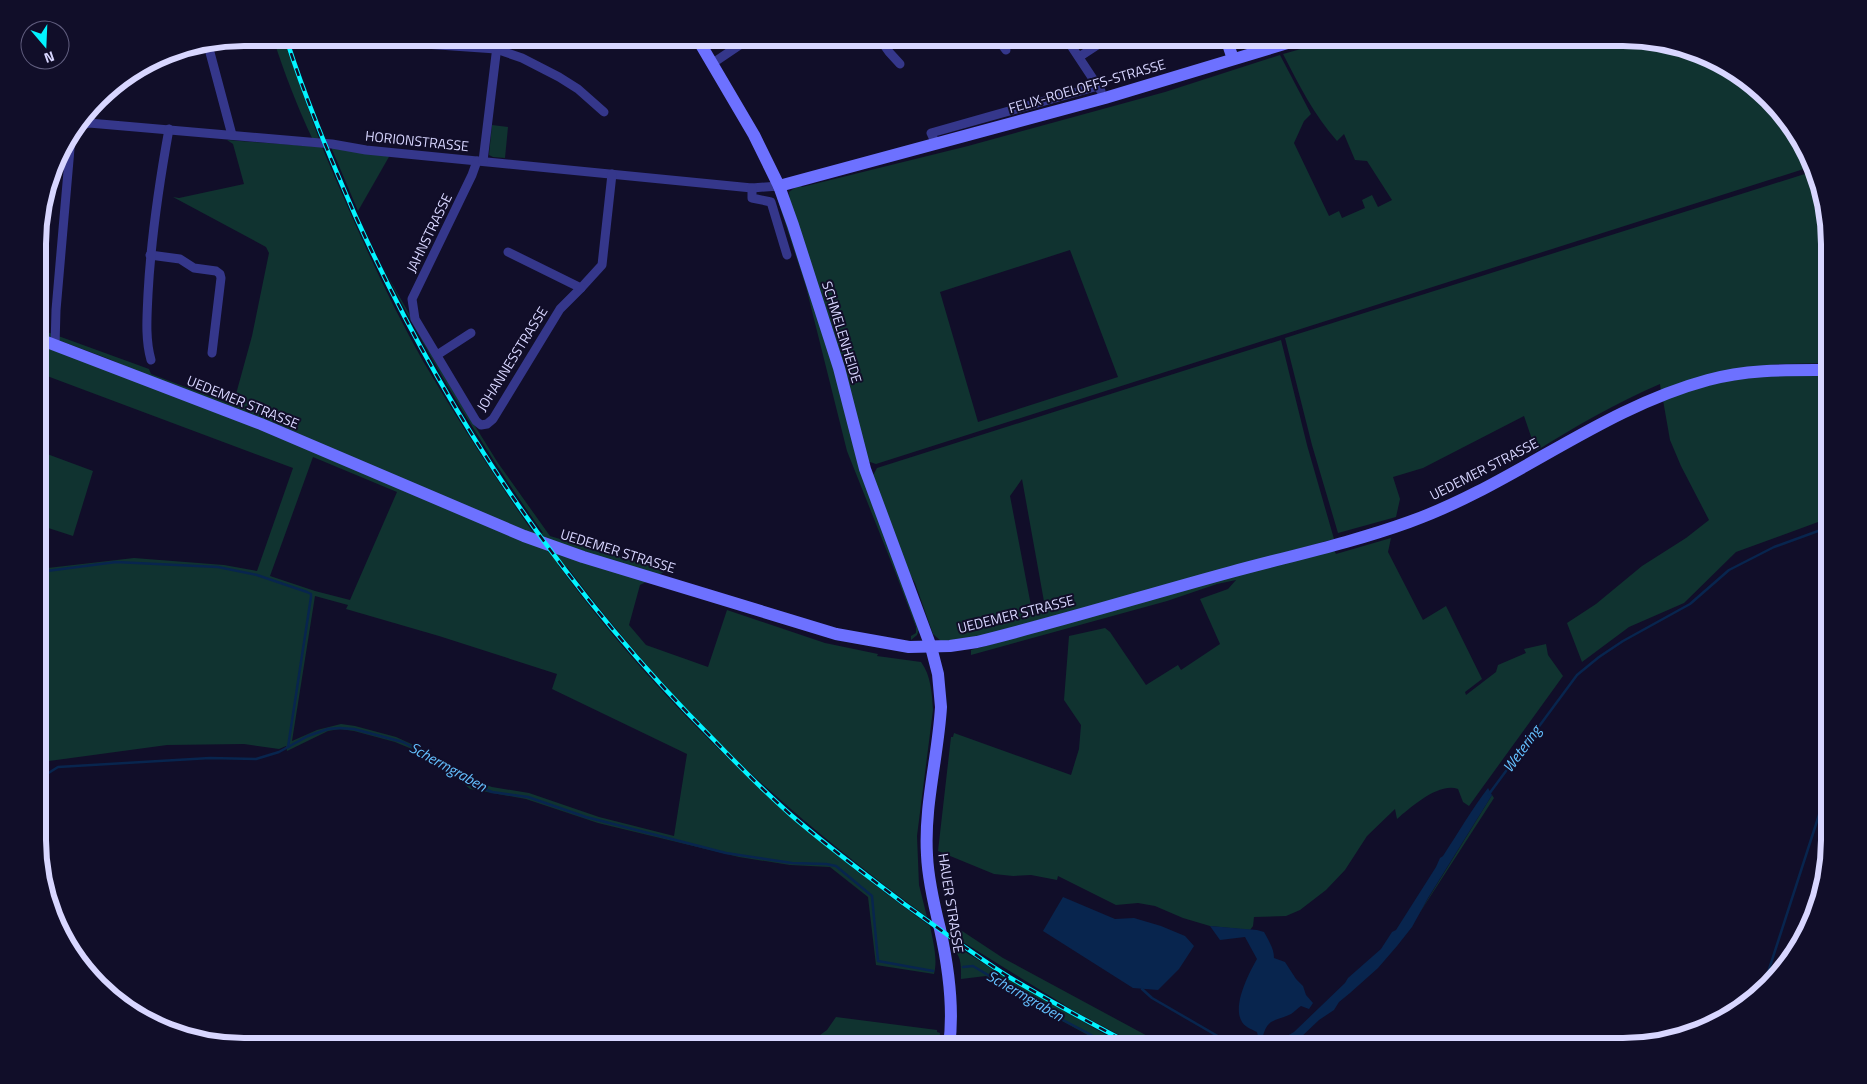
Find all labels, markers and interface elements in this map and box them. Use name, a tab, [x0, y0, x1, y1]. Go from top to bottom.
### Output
north arrow	[20, 20, 70, 70]
text: N	[41, 46, 57, 69]
street label: FELIX-ROELOFFS-STRASSE	[1006, 53, 1168, 118]
street label: HORIONSTRASSE	[364, 125, 470, 156]
street label: JAHNSTRASSE	[400, 189, 457, 276]
street label: SCHMELENHEIDE	[817, 278, 868, 386]
street label: JOHANNESSTRASSE	[471, 302, 552, 415]
street label: UEDEMER STRASSE	[184, 369, 303, 434]
street label: UEDEMER STRASSE	[1426, 432, 1542, 505]
street label: UEDEMER STRASSE	[558, 523, 679, 578]
street label: UEDEMER STRASSE	[955, 589, 1077, 638]
water label: Wetering	[1497, 719, 1548, 777]
water label: Schermgraben	[405, 736, 492, 798]
street label: HAUER STRASSE	[933, 851, 970, 955]
water label: Schermgraben	[983, 964, 1068, 1027]

